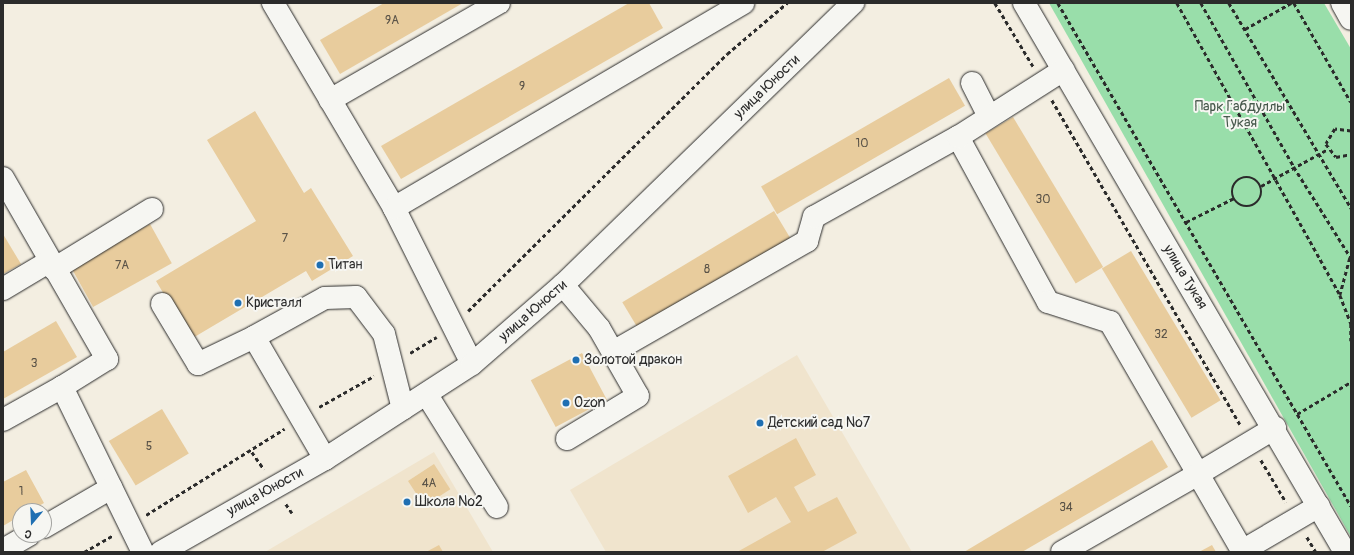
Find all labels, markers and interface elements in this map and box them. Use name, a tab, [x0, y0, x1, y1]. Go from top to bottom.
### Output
house number: 9А	[385, 14, 399, 28]
street label: улица Юности	[731, 52, 803, 122]
house number: 9	[519, 80, 525, 94]
park label: Парк Габдуллы Тукая	[1195, 99, 1285, 132]
house number: 10	[856, 137, 868, 151]
house number: 30	[1036, 193, 1050, 207]
house number: 7	[282, 232, 288, 246]
street label: улица Тукая	[1159, 242, 1211, 312]
place label: Титан	[328, 257, 363, 273]
house number: 7А	[115, 259, 129, 273]
marker: Титан	[315, 260, 325, 270]
house number: 8	[704, 263, 710, 277]
street label: улица Юности	[496, 277, 570, 345]
place label: Кристалл	[246, 295, 302, 311]
marker: Кристалл	[233, 298, 243, 308]
house number: 32	[1154, 328, 1168, 342]
place label: Золотой дракон	[584, 352, 682, 368]
marker: Золотой дракон	[571, 355, 581, 365]
house number: 3	[31, 357, 37, 371]
place label: Ozon	[574, 395, 605, 411]
marker: Ozon	[561, 398, 571, 408]
place label: Детский сад №7	[768, 415, 870, 431]
marker: Детский сад №7	[755, 418, 765, 428]
house number: 5	[146, 440, 152, 454]
street label: улица Юности	[224, 464, 306, 520]
house number: 4А	[422, 477, 436, 491]
house number: 1	[19, 485, 23, 499]
place label: Школа №2	[415, 494, 483, 510]
marker: Школа №2	[402, 497, 412, 507]
house number: 34	[1059, 501, 1073, 515]
north arrow	[12, 503, 52, 543]
text: С	[23, 527, 34, 541]

